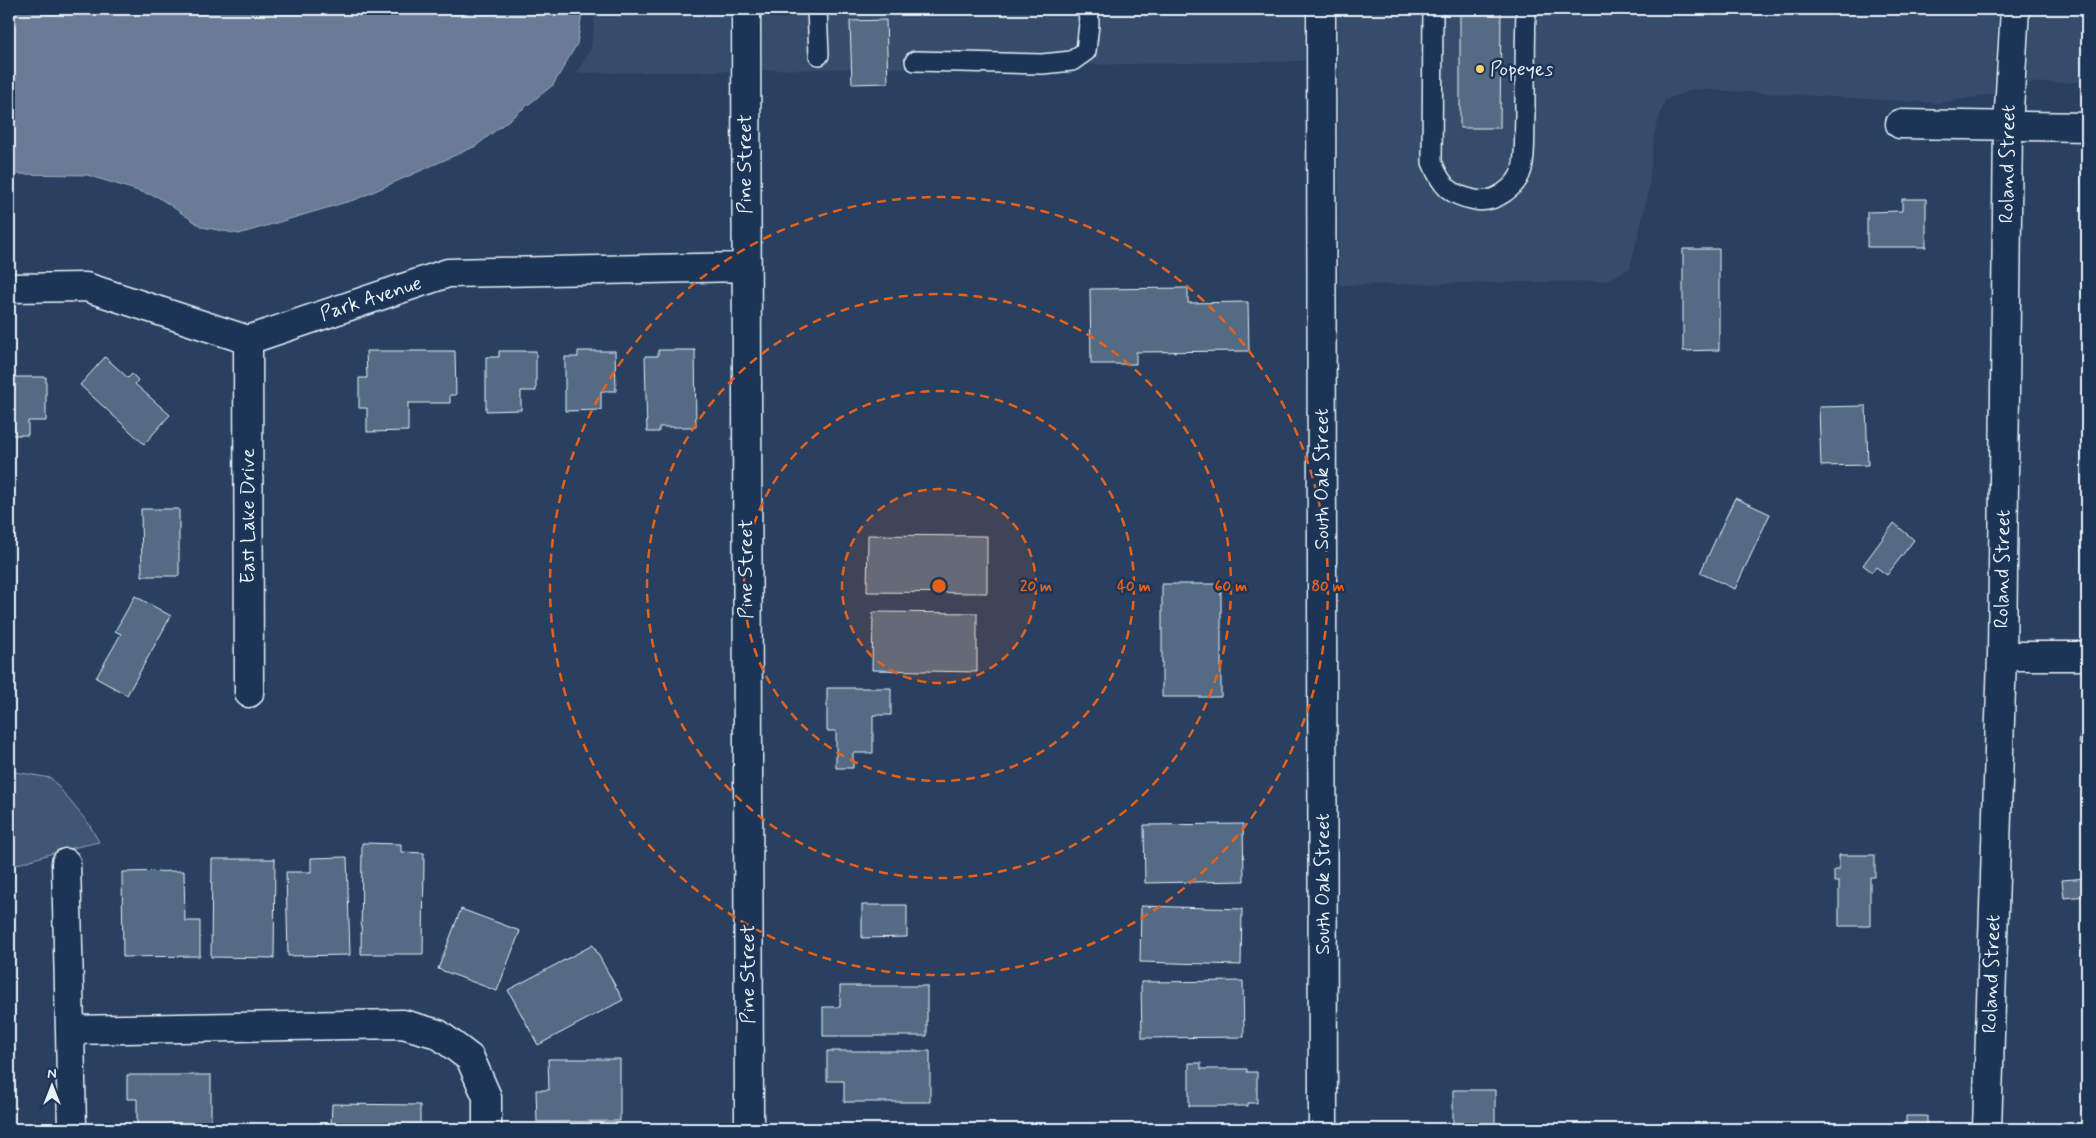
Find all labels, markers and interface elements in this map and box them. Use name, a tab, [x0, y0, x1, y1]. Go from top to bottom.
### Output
place label: Popeyes	[1490, 56, 1554, 83]
marker: Popeyes	[1474, 63, 1486, 75]
street label: Roland Street	[1993, 104, 2023, 224]
street label: Pine Street	[732, 114, 759, 214]
street label: Park Avenue	[317, 270, 425, 328]
street label: South Oak Street	[1309, 408, 1336, 550]
street label: East Lake Drive	[235, 448, 262, 584]
street label: Roland Street	[1988, 509, 2018, 629]
street label: Pine Street	[733, 519, 760, 619]
centre of rings	[930, 577, 948, 595]
text: 20 m	[1020, 577, 1052, 597]
text: 40 m	[1117, 577, 1151, 597]
text: 60 m	[1215, 577, 1247, 597]
text: 80 m	[1311, 577, 1345, 597]
street label: South Oak Street	[1310, 813, 1337, 955]
street label: Roland Street	[1976, 914, 2008, 1034]
street label: Pine Street	[735, 924, 762, 1024]
north arrow	[28, 1060, 78, 1110]
text: N	[47, 1065, 57, 1083]

